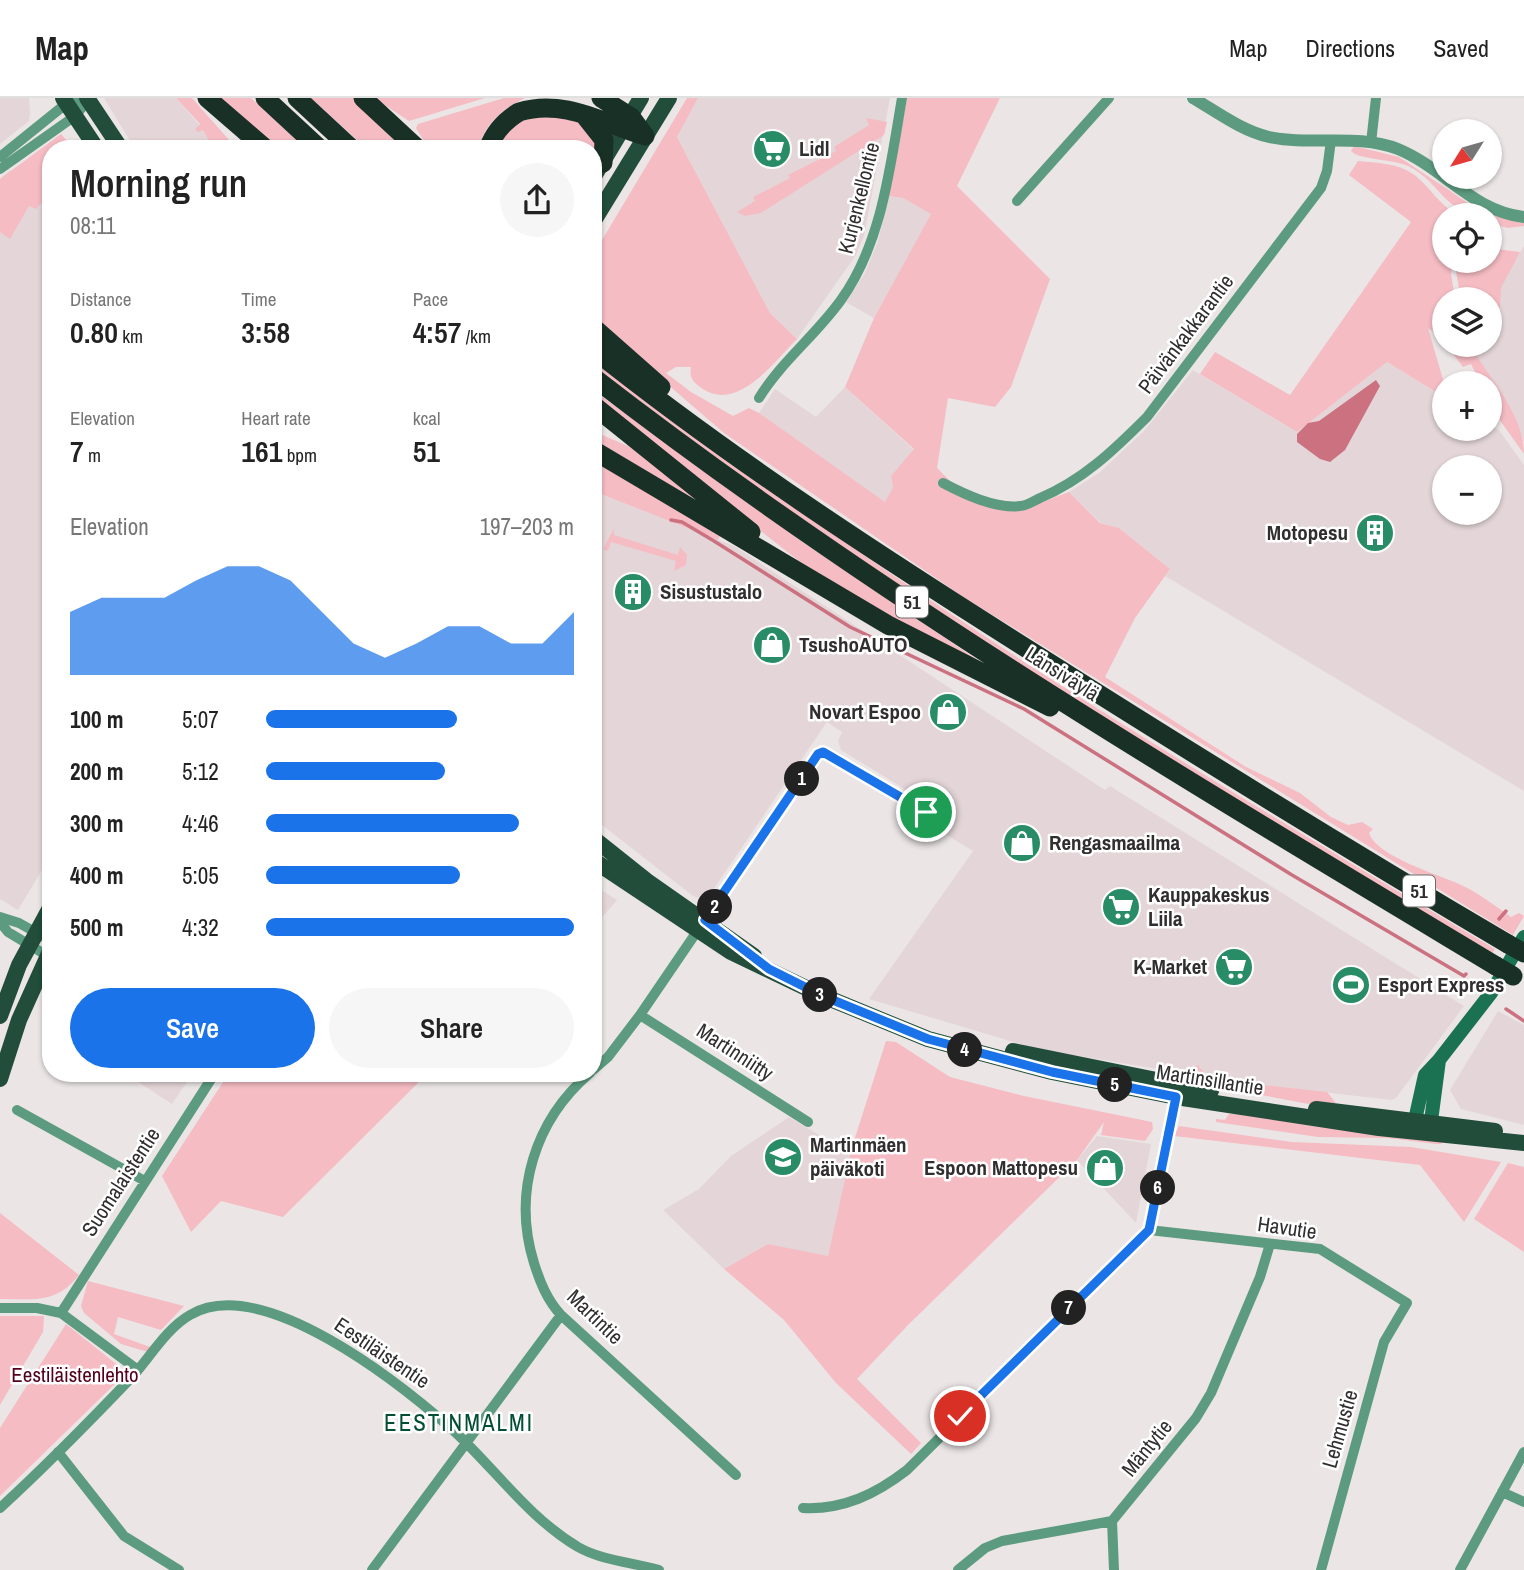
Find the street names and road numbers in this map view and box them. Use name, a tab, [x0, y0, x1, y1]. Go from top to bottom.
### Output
street label: Kurjenkellontie	[831, 139, 886, 257]
street label: Päivänkakkarantie	[1131, 268, 1240, 399]
road number: 51	[896, 587, 928, 618]
street label: Länsiväylä	[1020, 639, 1105, 708]
road number: 51	[1403, 876, 1435, 906]
street label: Martinniitty	[691, 1016, 780, 1087]
street label: Martinsillantie	[1154, 1057, 1266, 1102]
street label: Suomalaistentie	[75, 1122, 167, 1242]
street label: Havutie	[1256, 1209, 1318, 1246]
street label: Martintie	[561, 1283, 630, 1351]
street label: Eestiläistentie	[329, 1310, 436, 1395]
street label: Lehmustie	[1314, 1386, 1365, 1472]
street label: Mäntytie	[1115, 1413, 1179, 1482]

